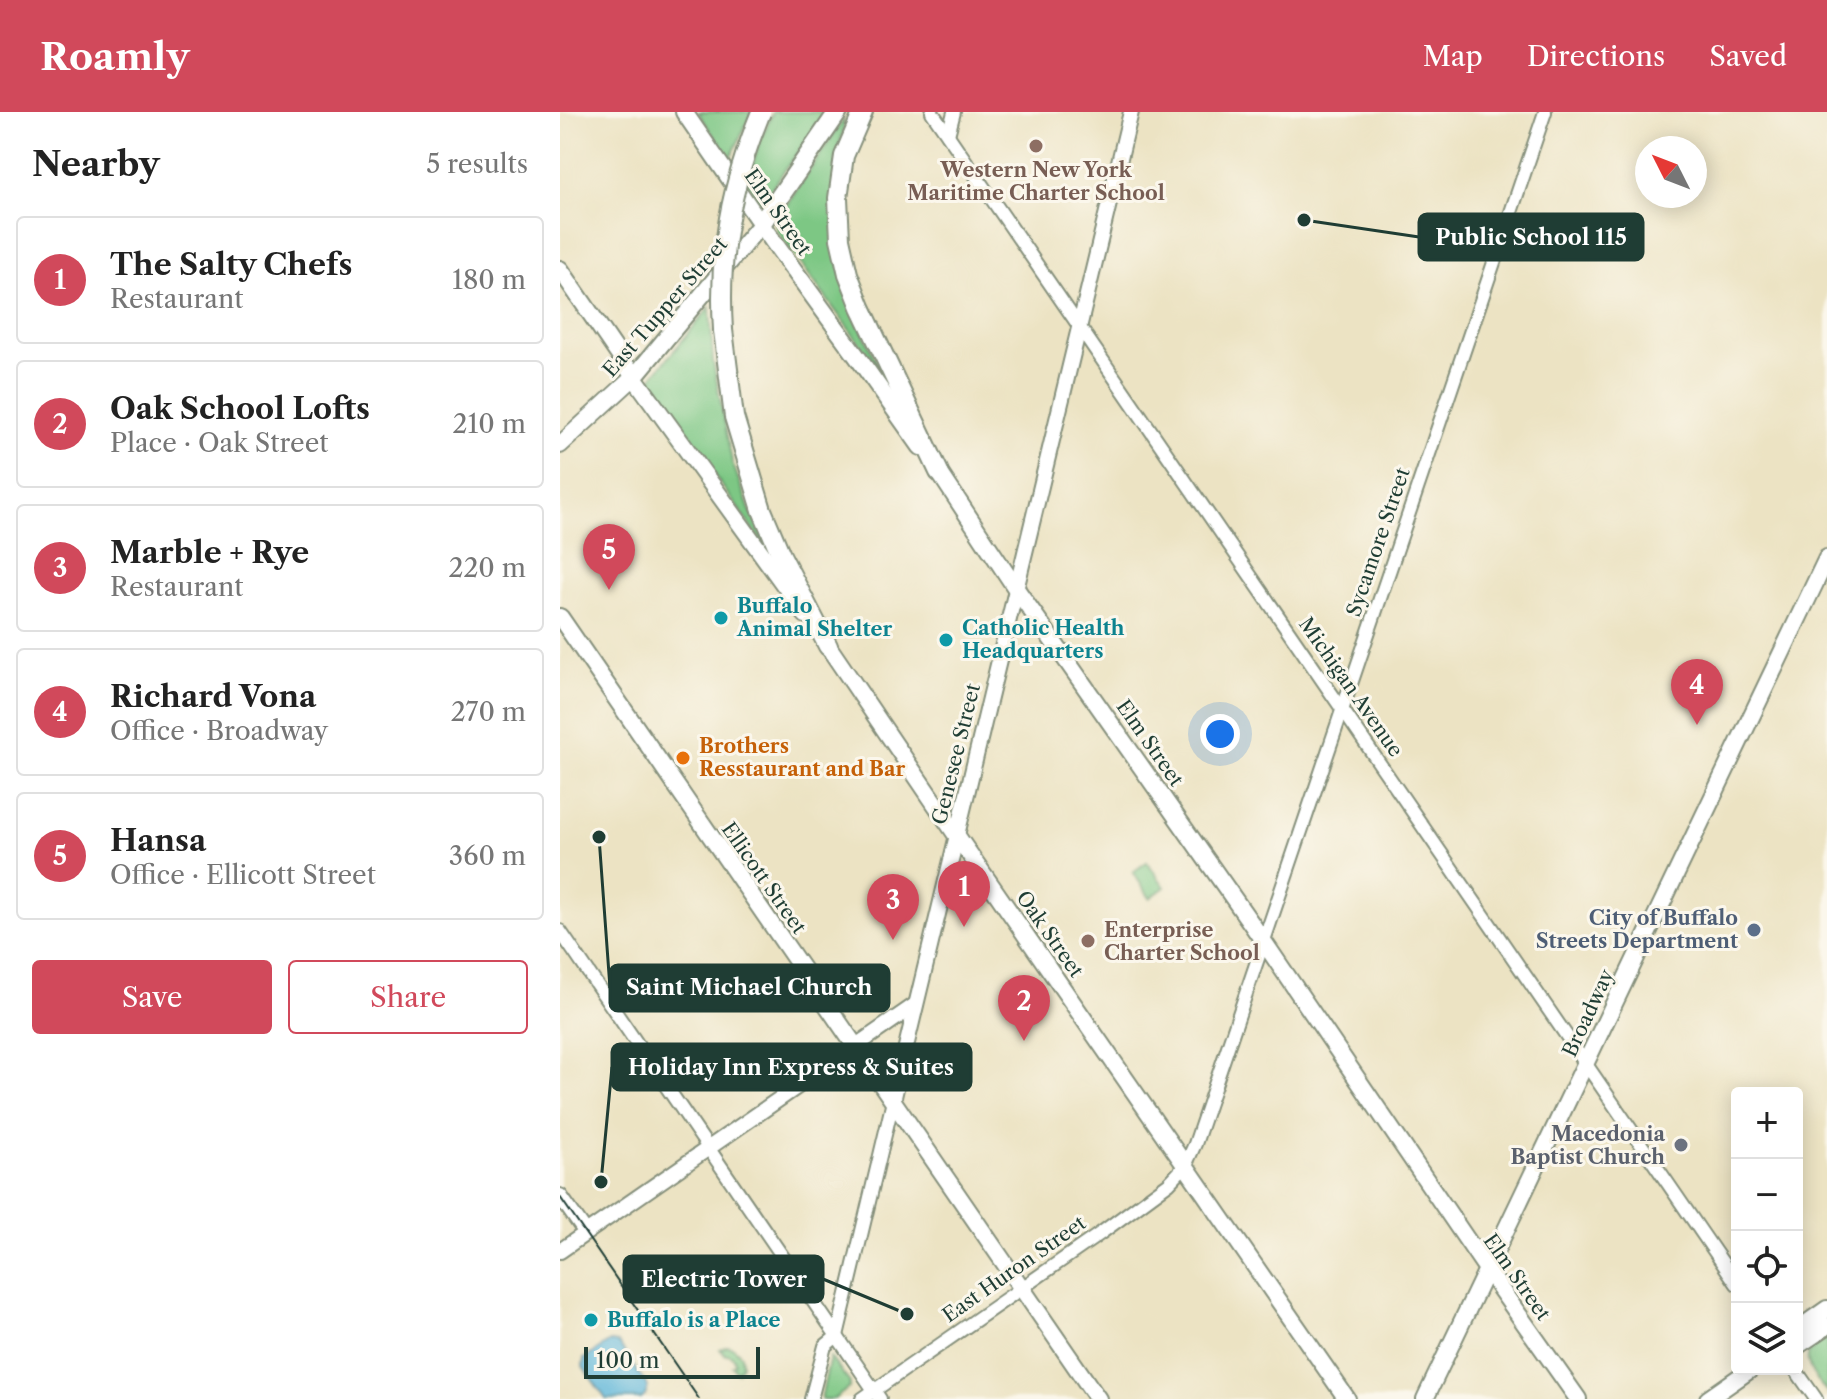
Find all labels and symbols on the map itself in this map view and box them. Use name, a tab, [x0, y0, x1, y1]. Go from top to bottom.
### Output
north arrow	[1635, 136, 1707, 208]
marker: Western New York Maritime Charter School	[1027, 137, 1045, 155]
place label: Western New York Maritime Charter School	[907, 158, 1165, 205]
street label: Elm Street	[739, 164, 817, 260]
callout: Public School 115	[1419, 214, 1643, 260]
text: Public School 115	[1435, 224, 1627, 251]
street label: East Tupper Street	[598, 232, 732, 382]
street label: Sycamore Street	[1341, 464, 1415, 620]
pin: 5	[583, 524, 635, 590]
place label: Buffalo Animal Shelter	[736, 594, 892, 641]
marker: Buffalo Animal Shelter	[712, 609, 730, 627]
street label: Michigan Avenue	[1294, 613, 1408, 761]
place label: Catholic Health Headquarters	[962, 616, 1125, 663]
marker: Catholic Health Headquarters	[937, 631, 955, 649]
pin: 4	[1671, 659, 1723, 725]
street label: Genesee Street	[927, 681, 985, 827]
street label: Elm Street	[1111, 695, 1189, 791]
your location	[1200, 714, 1240, 754]
place label: Brothers Resstaurant and Bar	[699, 734, 905, 781]
marker: Brothers Resstaurant and Bar	[674, 749, 692, 767]
street label: Ellicott Street	[717, 818, 811, 938]
pin: 1	[938, 861, 990, 927]
pin: 3	[867, 874, 919, 940]
street label: Oak Street	[1011, 886, 1089, 982]
place label: City of Buffalo Streets Department	[1536, 906, 1738, 953]
place label: Enterprise Charter School	[1104, 918, 1260, 965]
marker: City of Buffalo Streets Department	[1745, 921, 1763, 939]
marker: Enterprise Charter School	[1079, 932, 1097, 950]
callout: Saint Michael Church	[610, 965, 889, 1011]
street label: Broadway	[1557, 965, 1619, 1061]
text: Saint Michael Church	[626, 974, 872, 1001]
pin: 2	[998, 975, 1050, 1041]
callout: Holiday Inn Express & Suites	[612, 1044, 971, 1090]
text: Holiday Inn Express & Suites	[628, 1054, 954, 1081]
place label: Macedonia Baptist Church	[1511, 1122, 1665, 1169]
marker: Macedonia Baptist Church	[1672, 1136, 1690, 1154]
street label: East Huron Street	[938, 1211, 1090, 1327]
street label: Elm Street	[1478, 1229, 1556, 1325]
callout: Electric Tower	[624, 1256, 823, 1302]
text: Electric Tower	[641, 1266, 807, 1293]
place label: Buffalo is a Place	[607, 1308, 780, 1332]
marker: Buffalo is a Place	[582, 1311, 600, 1329]
scale bar	[584, 1343, 760, 1379]

